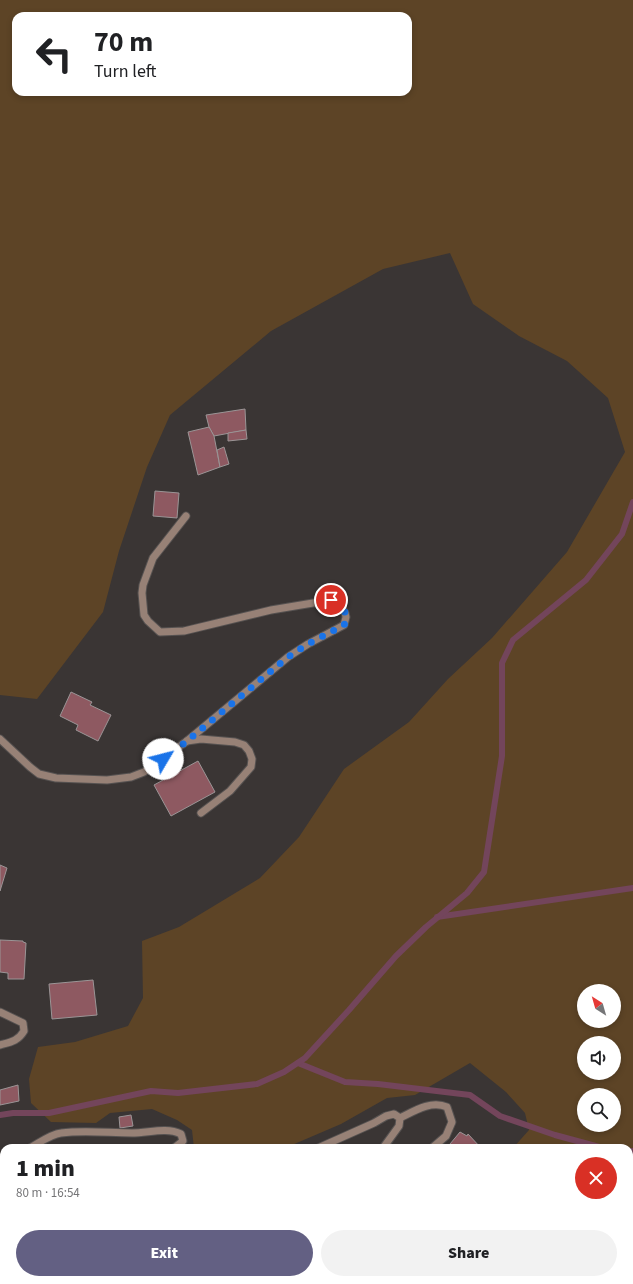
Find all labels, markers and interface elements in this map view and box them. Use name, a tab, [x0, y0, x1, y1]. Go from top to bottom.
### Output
text: 70 m	[94, 22, 153, 62]
icon: left	[28, 28, 80, 80]
text: Turn left	[94, 59, 156, 84]
pin	[314, 583, 348, 617]
icon: arrive	[320, 589, 342, 611]
position arrow	[142, 738, 184, 780]
north arrow	[577, 984, 621, 1028]
map controls	[577, 984, 621, 1132]
button: sound	[577, 1036, 621, 1080]
button: search	[577, 1088, 621, 1132]
text: 1 min	[16, 1151, 75, 1186]
button: close	[575, 1157, 617, 1199]
text: 80 m · 16:54	[16, 1184, 80, 1202]
button: Exit	[16, 1230, 313, 1276]
button: Share	[321, 1230, 617, 1276]

